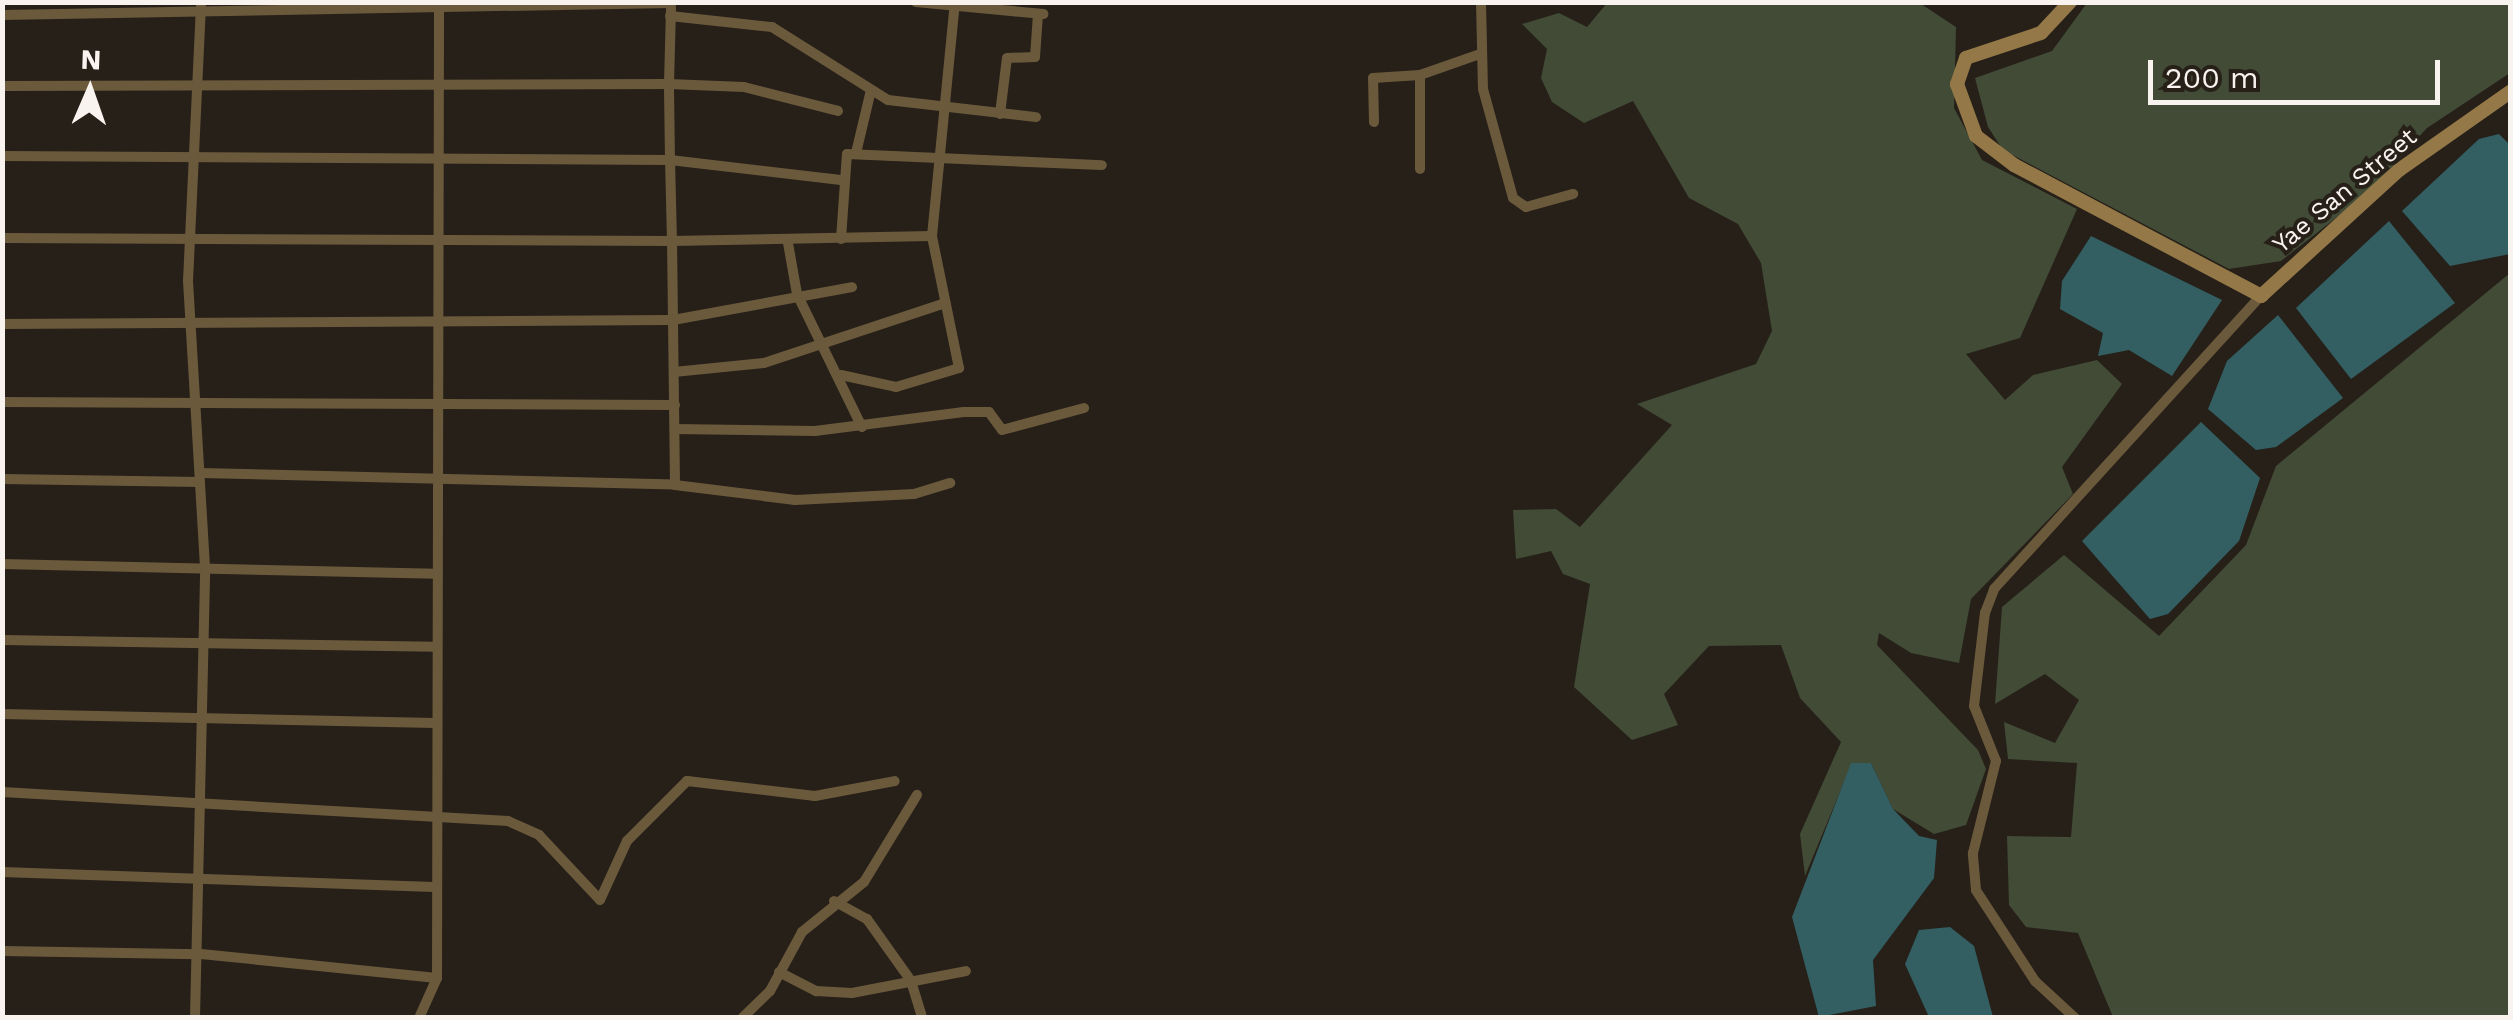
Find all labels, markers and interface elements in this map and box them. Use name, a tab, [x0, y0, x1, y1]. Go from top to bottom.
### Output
north arrow	[40, 40, 140, 140]
scale bar	[2153, 40, 2446, 102]
text: N	[80, 43, 102, 76]
text: 200 m	[2165, 60, 2259, 95]
street label: Yae San Street	[2267, 122, 2423, 260]

